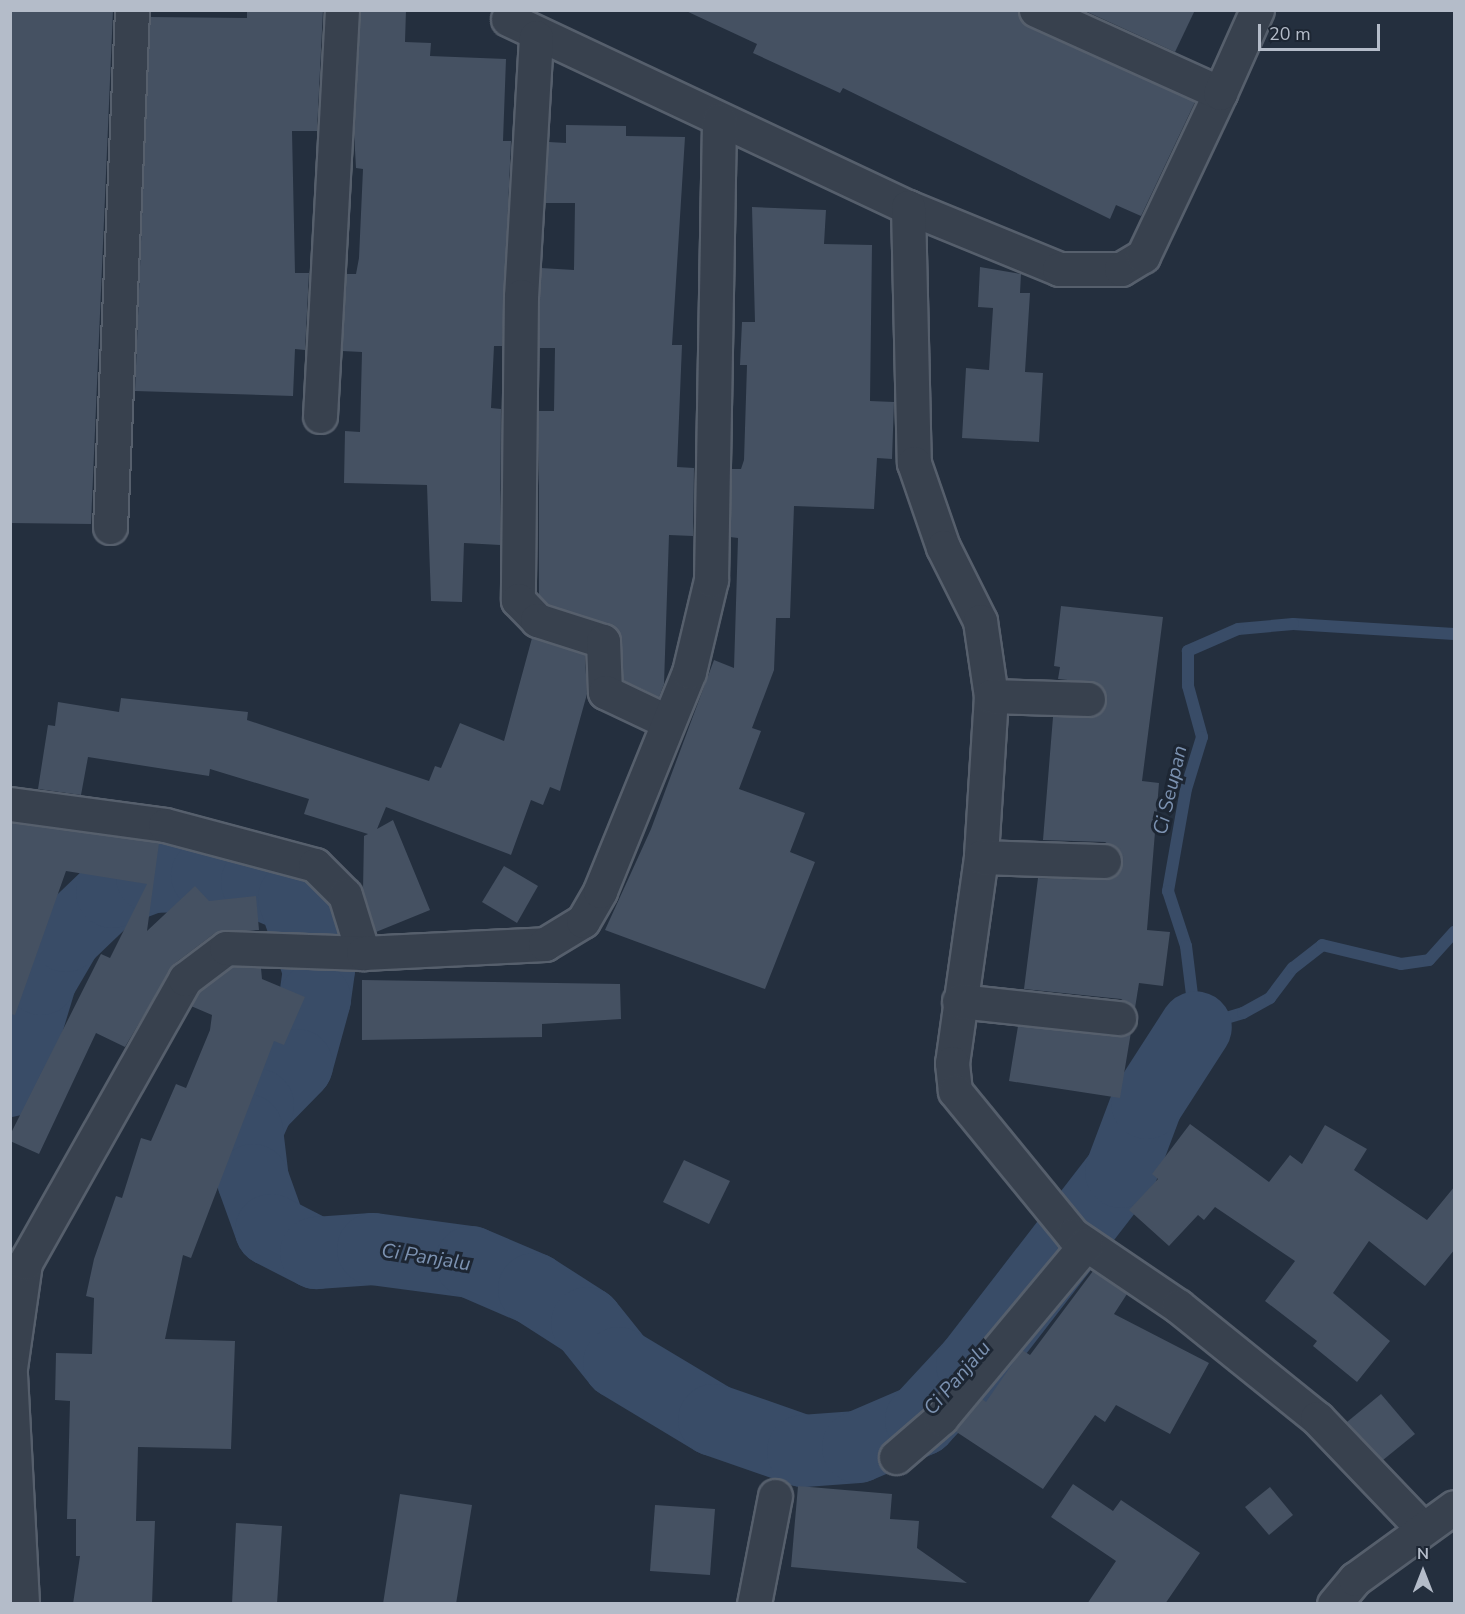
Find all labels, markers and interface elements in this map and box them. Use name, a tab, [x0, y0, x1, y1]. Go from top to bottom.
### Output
scale bar	[1261, 12, 1382, 50]
text: 20 m	[1269, 22, 1311, 46]
water label: Ci Seupan	[1148, 743, 1192, 837]
water label: Ci Panjalu	[380, 1238, 472, 1276]
water label: Ci Panjalu	[918, 1336, 996, 1420]
north arrow	[1393, 1542, 1453, 1602]
text: N	[1417, 1543, 1429, 1565]

